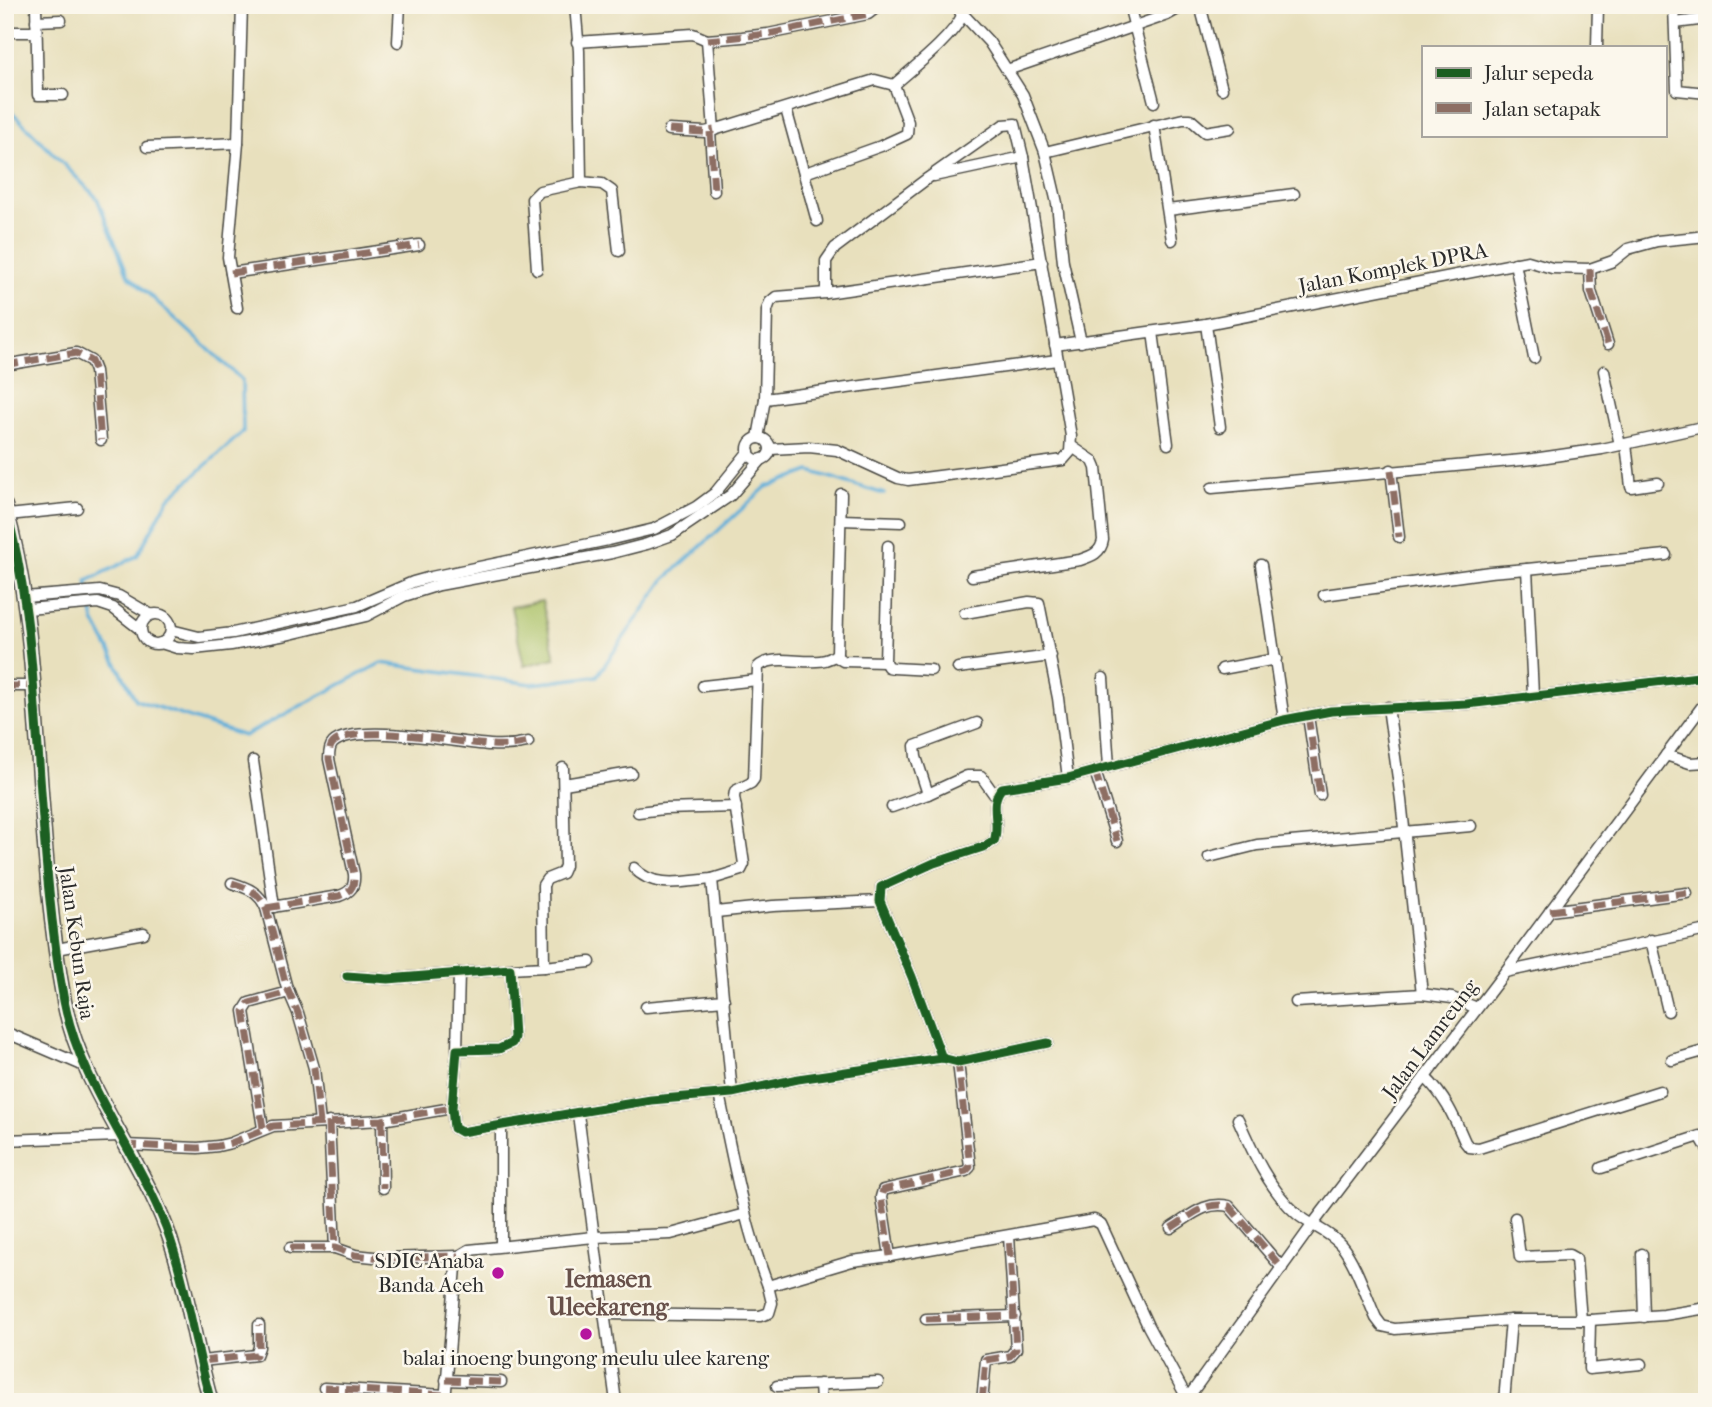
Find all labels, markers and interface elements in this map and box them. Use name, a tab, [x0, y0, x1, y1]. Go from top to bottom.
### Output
legend	[1422, 46, 1666, 136]
text: Jalur sepeda	[1482, 61, 1593, 85]
text: Jalan setapak	[1482, 97, 1601, 121]
street label: Jalan Komplek DPRA	[1294, 238, 1490, 298]
street label: Jalan Kebun Raja	[54, 863, 100, 1021]
street label: Jalan Lamreung	[1376, 974, 1483, 1105]
place label: SDIC Anaba Banda Aceh	[375, 1249, 484, 1297]
marker: SDIC Anaba Banda Aceh	[490, 1265, 506, 1281]
district label: Iemasen Uleekareng	[547, 1265, 670, 1321]
marker: balai inoeng bungong meulu ulee kareng	[578, 1326, 594, 1342]
place label: balai inoeng bungong meulu ulee kareng	[402, 1346, 770, 1370]

